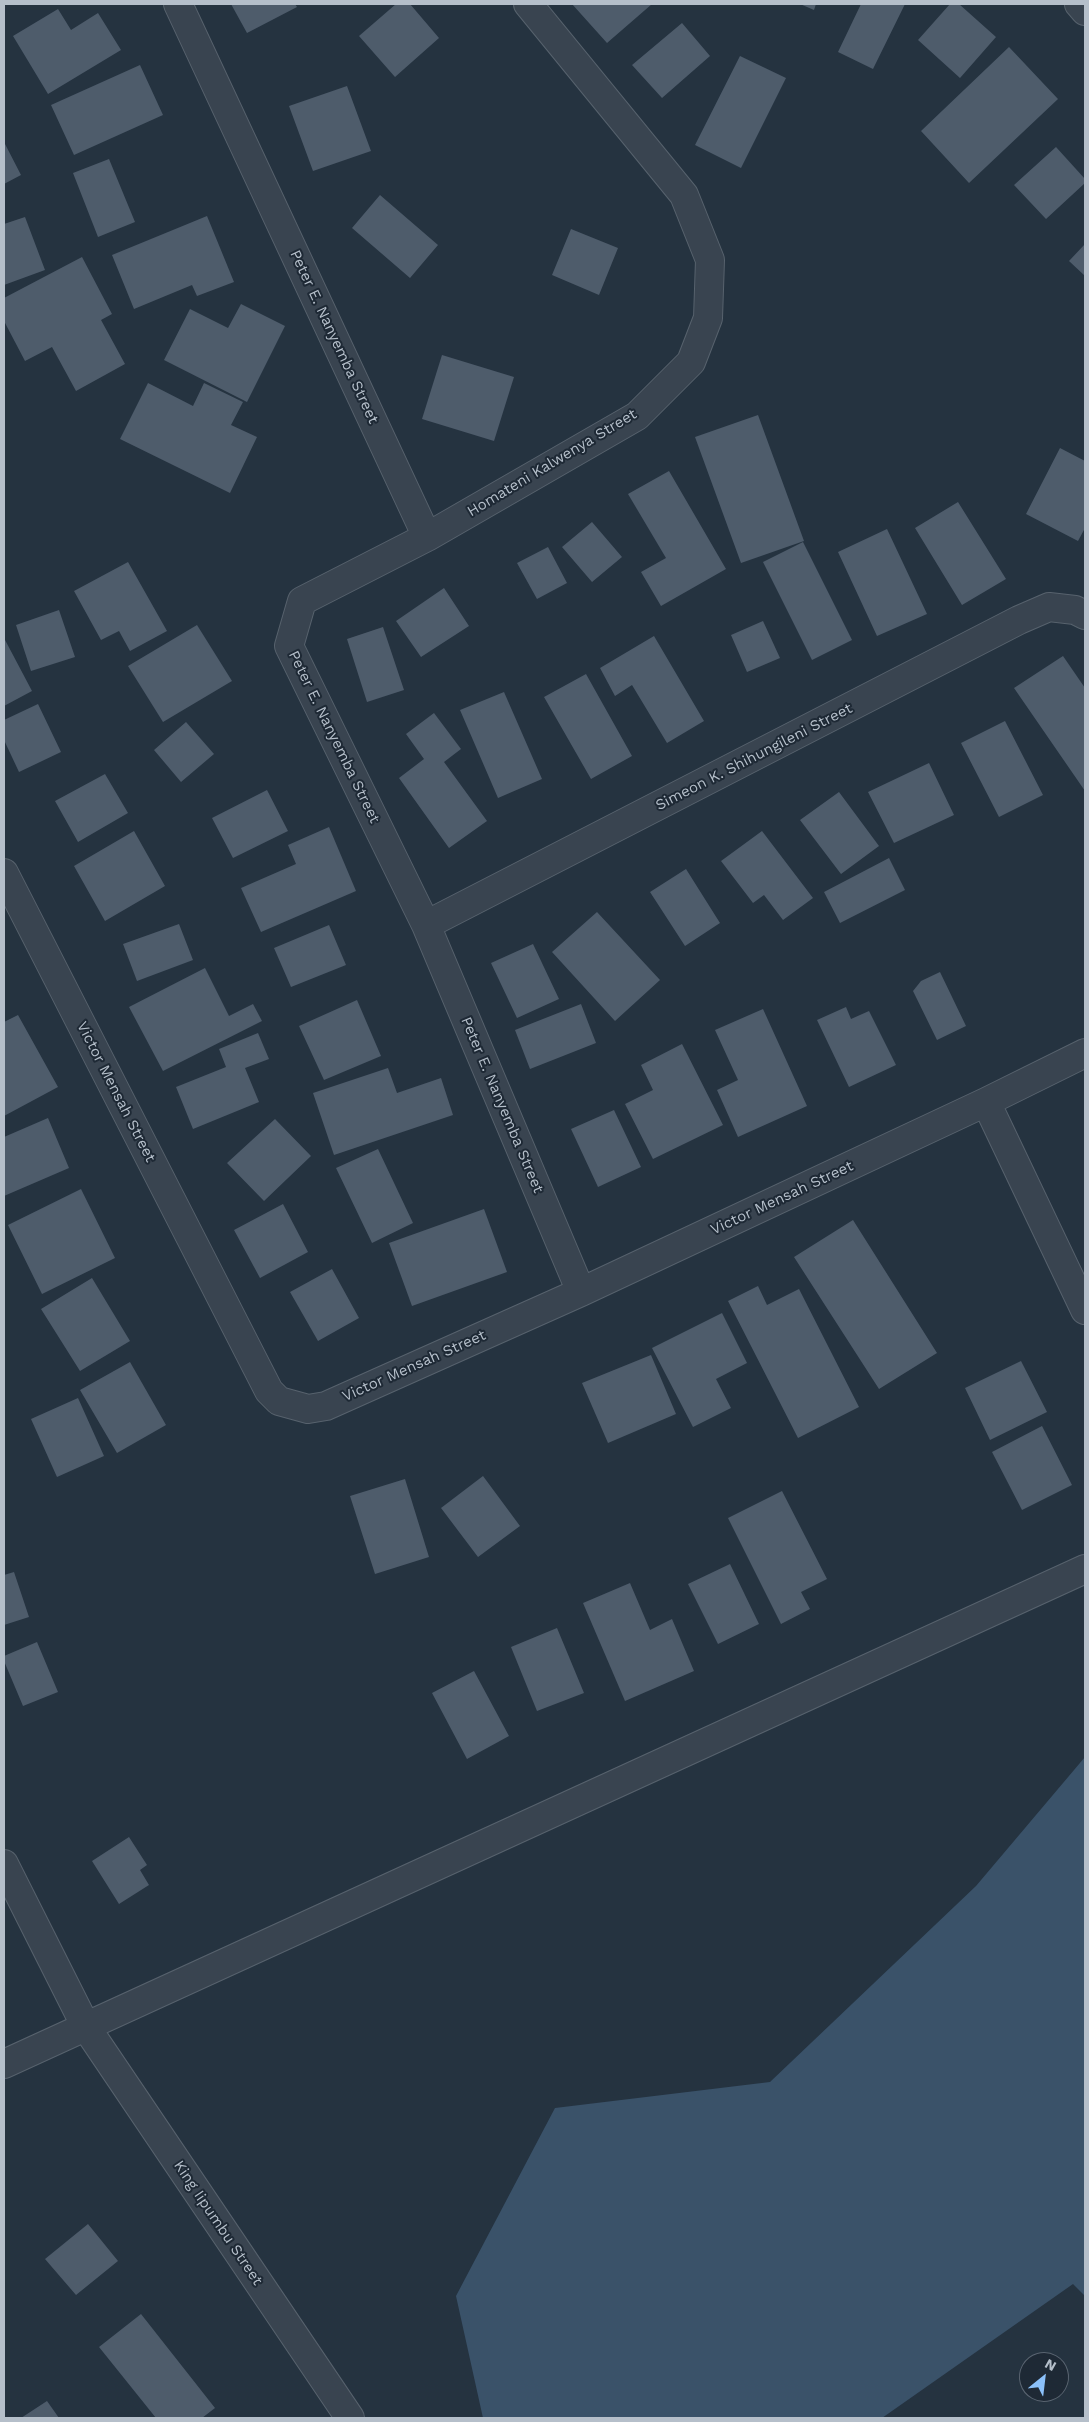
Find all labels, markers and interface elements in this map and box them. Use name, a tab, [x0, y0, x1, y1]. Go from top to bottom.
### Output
street label: Peter E. Nanyemba Street	[286, 247, 382, 427]
street label: Homateni Kalwenya Street	[464, 405, 640, 521]
street label: Peter E. Nanyemba Street	[284, 648, 384, 826]
street label: Simeon K. Shihungileni Street	[653, 699, 855, 815]
street label: Peter E. Nanyemba Street	[457, 1014, 547, 1196]
street label: Victor Mensah Street	[73, 1019, 159, 1165]
street label: Victor Mensah Street	[708, 1157, 856, 1239]
street label: Victor Mensah Street	[339, 1326, 489, 1406]
street label: King Iipumbu Street	[170, 2157, 266, 2289]
north arrow	[1019, 2352, 1069, 2402]
text: N	[1042, 2355, 1059, 2374]

